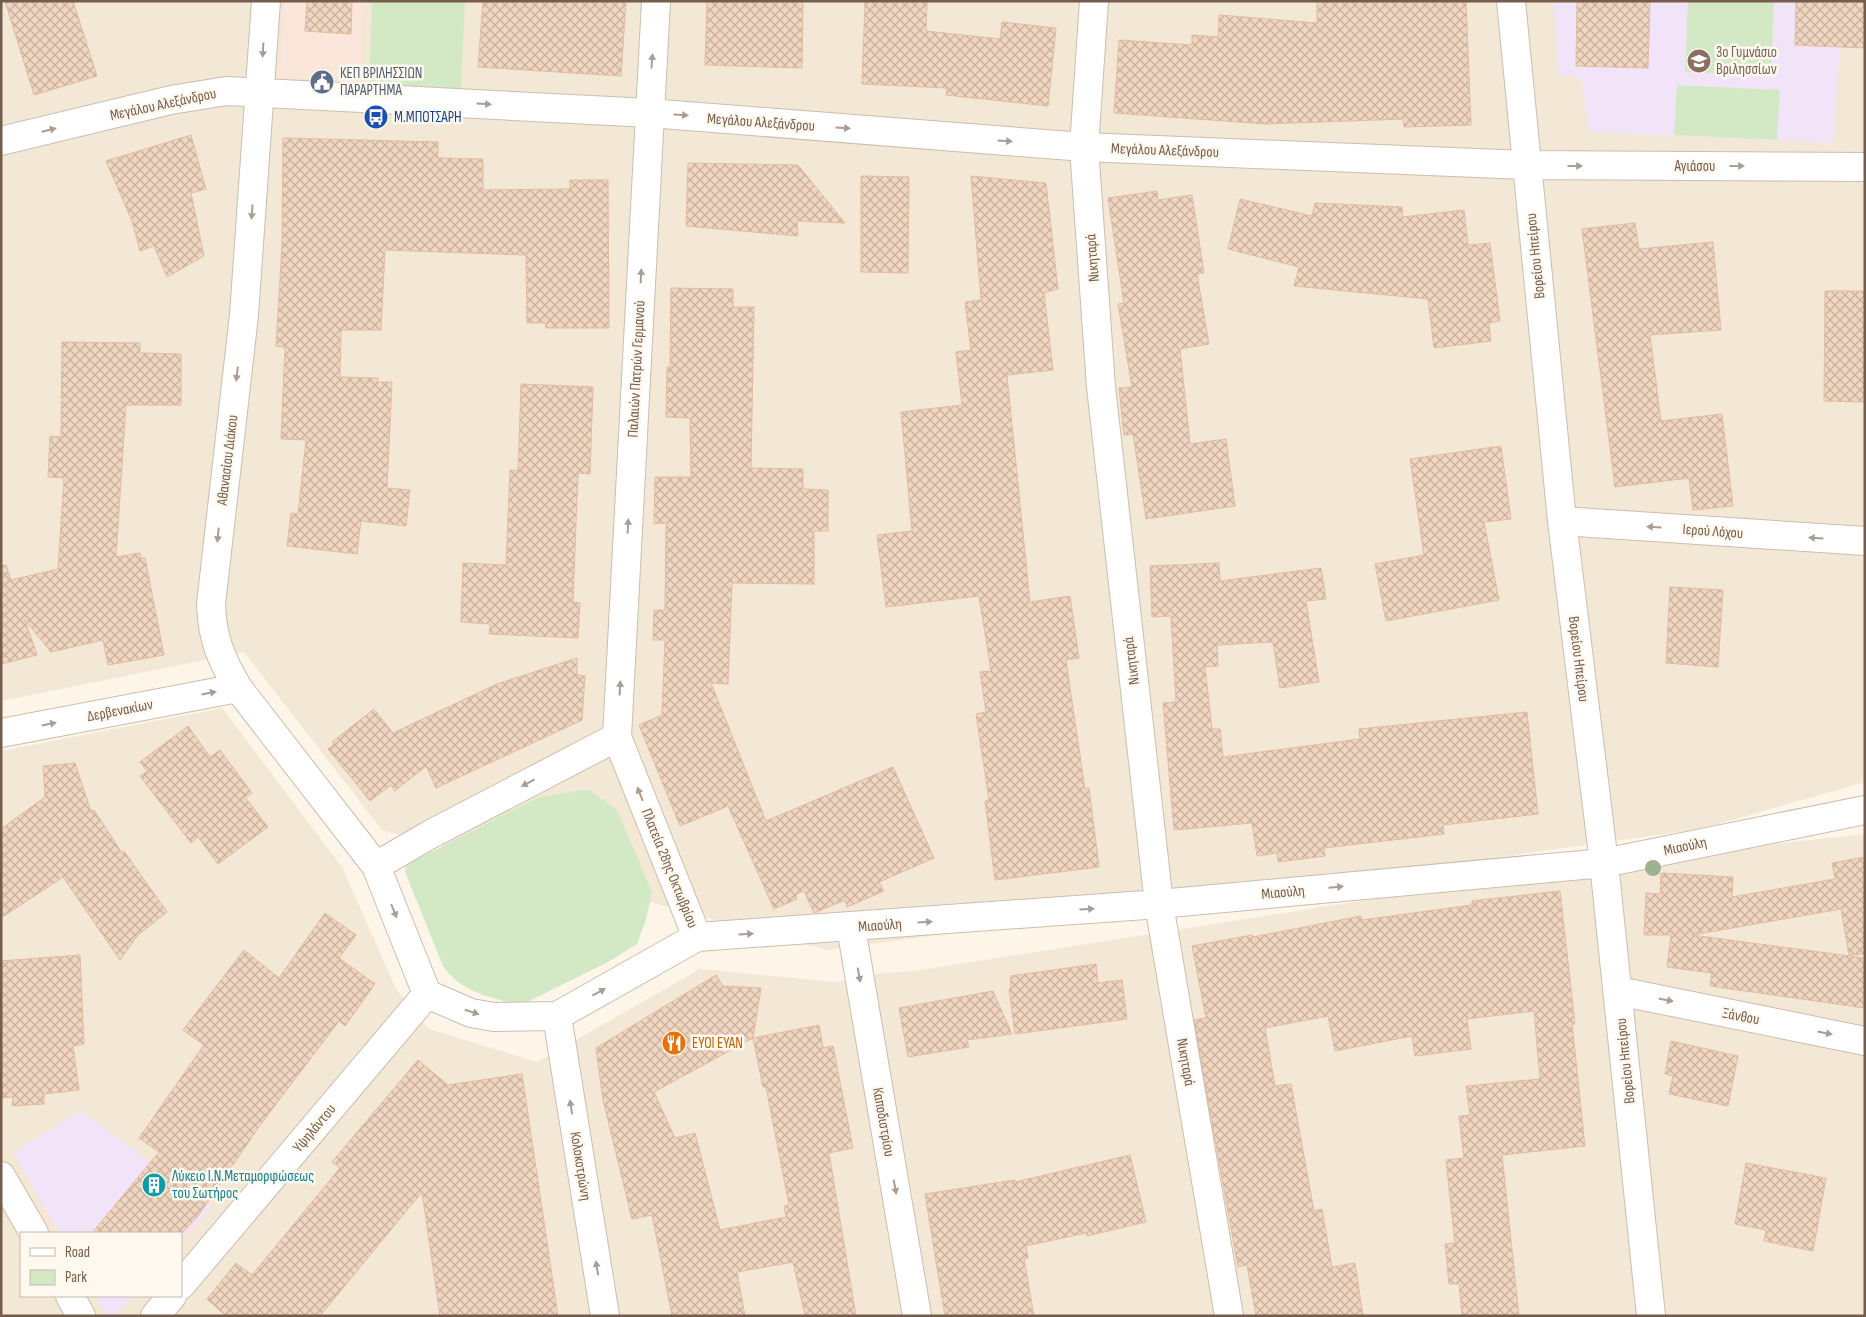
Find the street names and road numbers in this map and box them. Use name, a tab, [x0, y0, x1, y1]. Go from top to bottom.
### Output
street label: Μεγάλου Αλεξάνδρου	[108, 84, 218, 125]
street label: Μεγάλου Αλεξάνδρου	[706, 109, 816, 136]
street label: Μεγάλου Αλεξάνδρου	[1111, 139, 1219, 162]
street label: Αγιάσου	[1674, 157, 1715, 176]
street label: Βορείου Ηπείρου	[1522, 212, 1549, 300]
street label: Νικηταρά	[1081, 233, 1104, 283]
street label: Παλαιών Πατρών Γερμανού	[623, 300, 650, 438]
street label: Αθανασίου Διάκου	[212, 414, 242, 507]
street label: Ιερού Λόχου	[1682, 520, 1744, 543]
street label: Βορείου Ηπείρου	[1564, 615, 1593, 703]
street label: Νικηταρά	[1119, 635, 1144, 686]
street label: Δερβενακίων	[86, 695, 155, 726]
street label: Πλατεία 28ης Οκτωβρίου	[637, 806, 702, 931]
street label: Μιαούλη	[1662, 833, 1708, 860]
street label: Μιαούλη	[1261, 881, 1306, 904]
street label: Μιαούλη	[858, 915, 902, 936]
street label: Ξάνθου	[1721, 1004, 1761, 1029]
street label: Βορείου Ηπείρου	[1612, 1017, 1639, 1105]
street label: Νικηταρά	[1172, 1037, 1199, 1088]
street label: Καποδιστρίου	[868, 1086, 899, 1158]
street label: Υψηλάντου	[289, 1100, 340, 1156]
street label: Κολοκοτρώνη	[566, 1130, 595, 1202]

